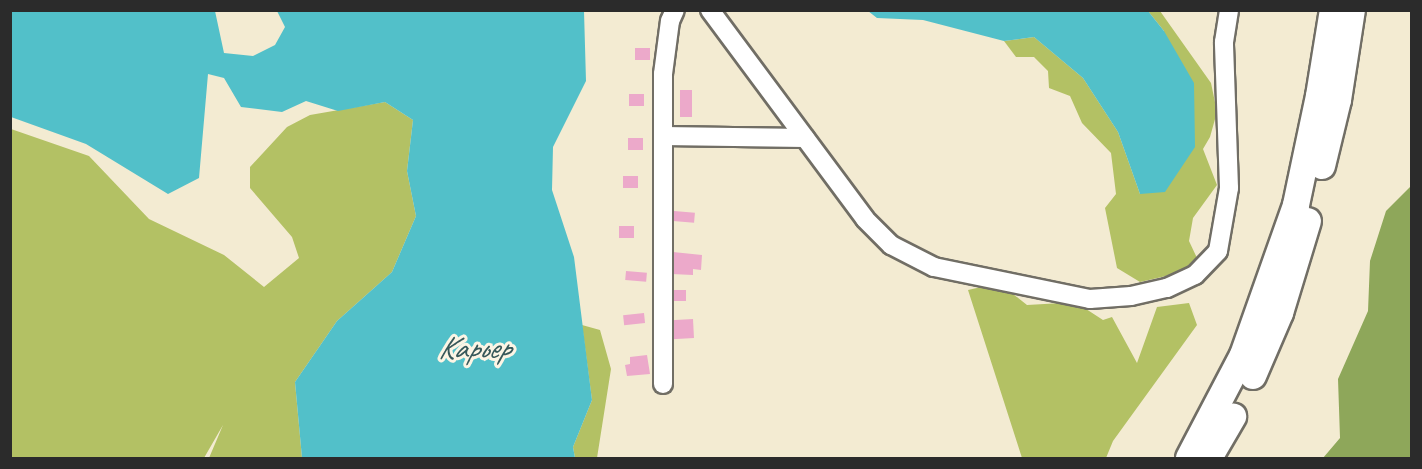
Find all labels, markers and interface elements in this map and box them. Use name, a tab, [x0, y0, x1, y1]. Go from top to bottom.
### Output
water label: Карьер	[438, 329, 510, 367]

